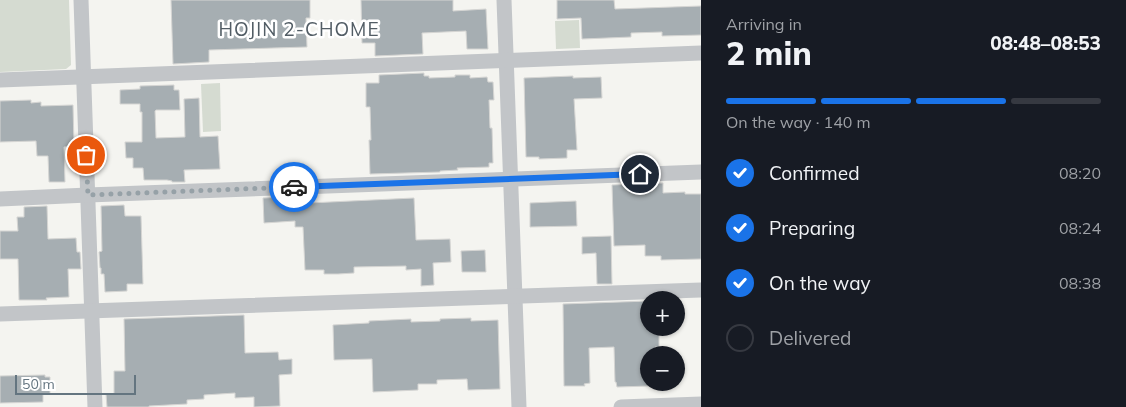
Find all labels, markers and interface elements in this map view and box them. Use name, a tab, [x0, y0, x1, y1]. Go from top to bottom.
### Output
text: Arriving in	[726, 14, 802, 34]
district label: HOJIN 2-CHOME	[218, 17, 380, 41]
text: 08:48–08:53	[990, 31, 1101, 55]
text: 2 min	[726, 33, 812, 73]
text: On the way · 140 m	[726, 112, 871, 132]
pin	[65, 134, 107, 176]
icon: bag	[72, 141, 100, 169]
pin	[619, 153, 661, 195]
icon: check	[726, 159, 754, 187]
icon: home	[626, 160, 654, 188]
text: Confirmed	[769, 161, 860, 185]
courier	[269, 162, 319, 212]
text: 08:20	[1059, 163, 1101, 183]
icon: car	[280, 173, 308, 201]
icon: check	[726, 214, 754, 242]
text: Preparing	[769, 216, 855, 240]
text: 08:24	[1059, 218, 1101, 238]
icon: check	[726, 269, 754, 297]
text: On the way	[769, 271, 871, 295]
text: 08:38	[1059, 273, 1101, 293]
map controls	[640, 291, 685, 391]
button: +	[640, 291, 685, 336]
text: Delivered	[769, 326, 851, 350]
button: −	[640, 346, 685, 391]
scale bar	[15, 372, 136, 395]
text: 50 m	[22, 375, 55, 393]

